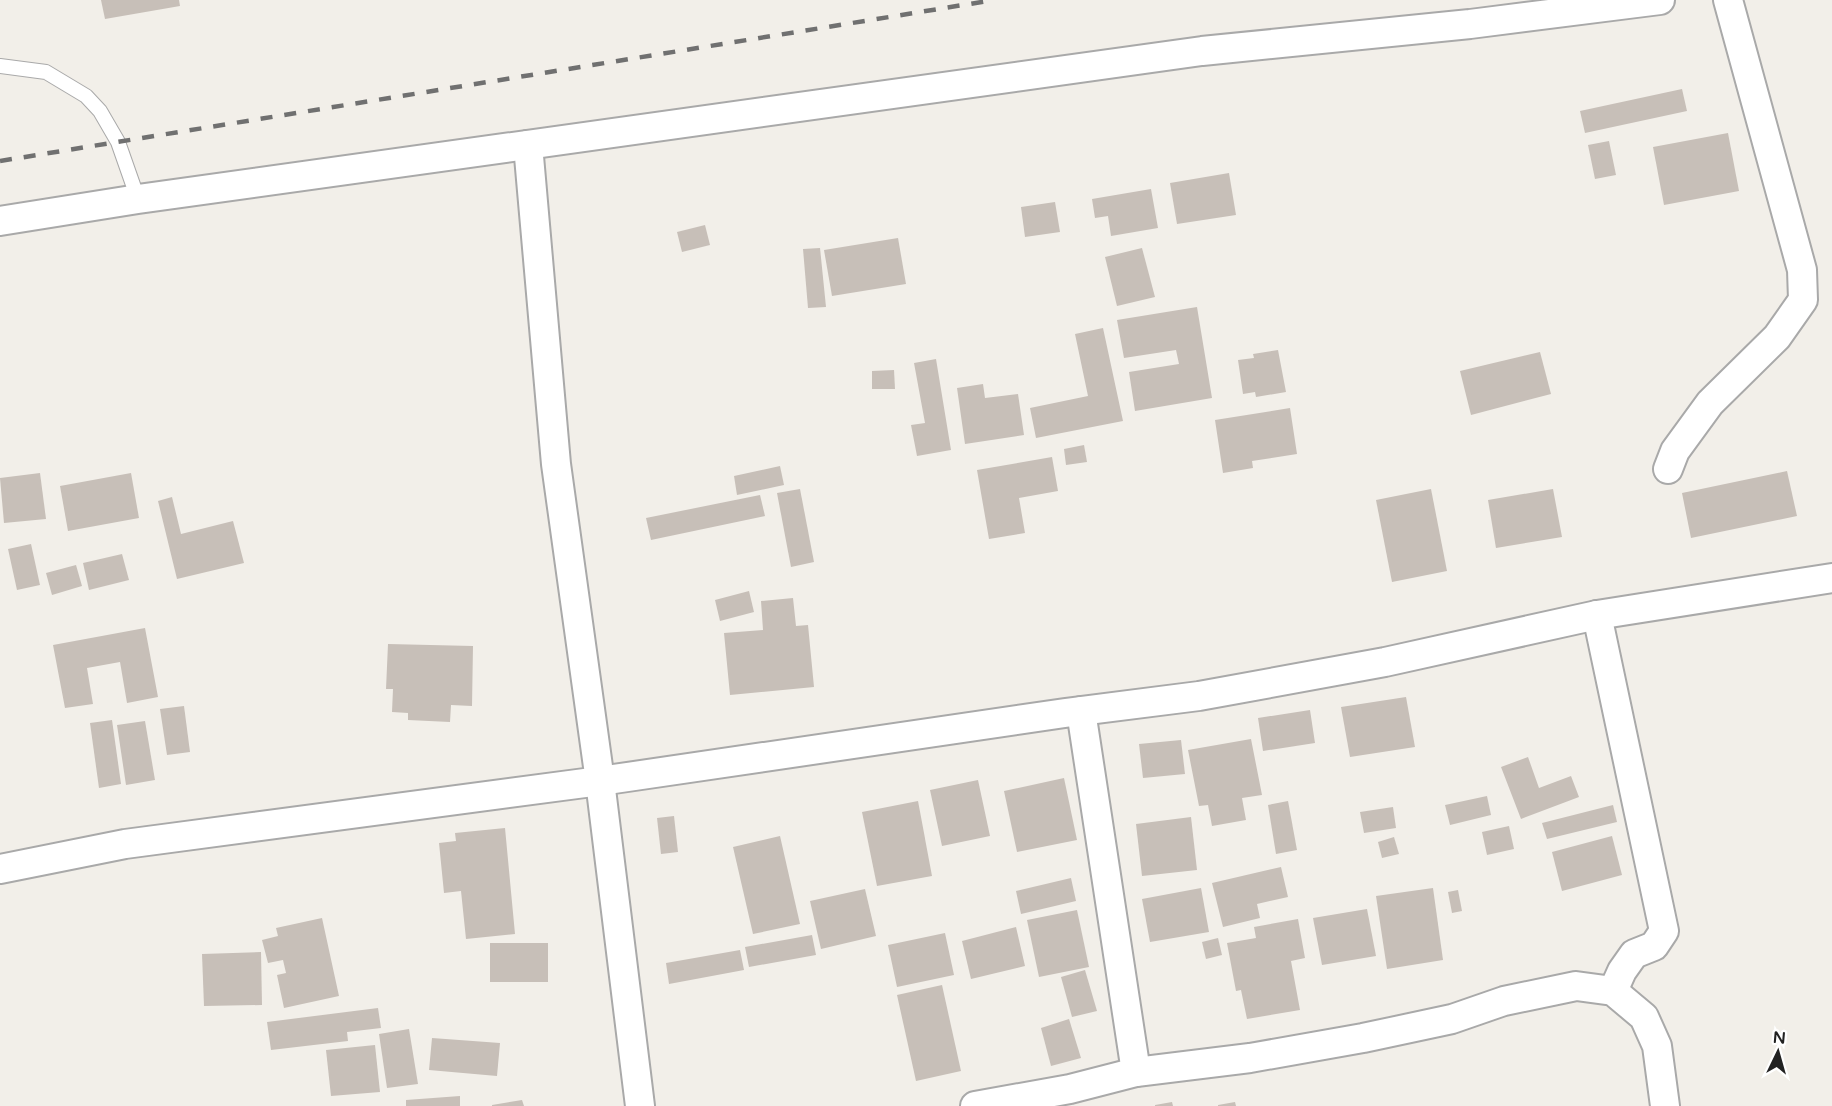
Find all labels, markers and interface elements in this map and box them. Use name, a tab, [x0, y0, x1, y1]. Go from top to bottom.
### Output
north arrow	[1748, 1022, 1808, 1082]
text: N	[1772, 1028, 1786, 1049]

